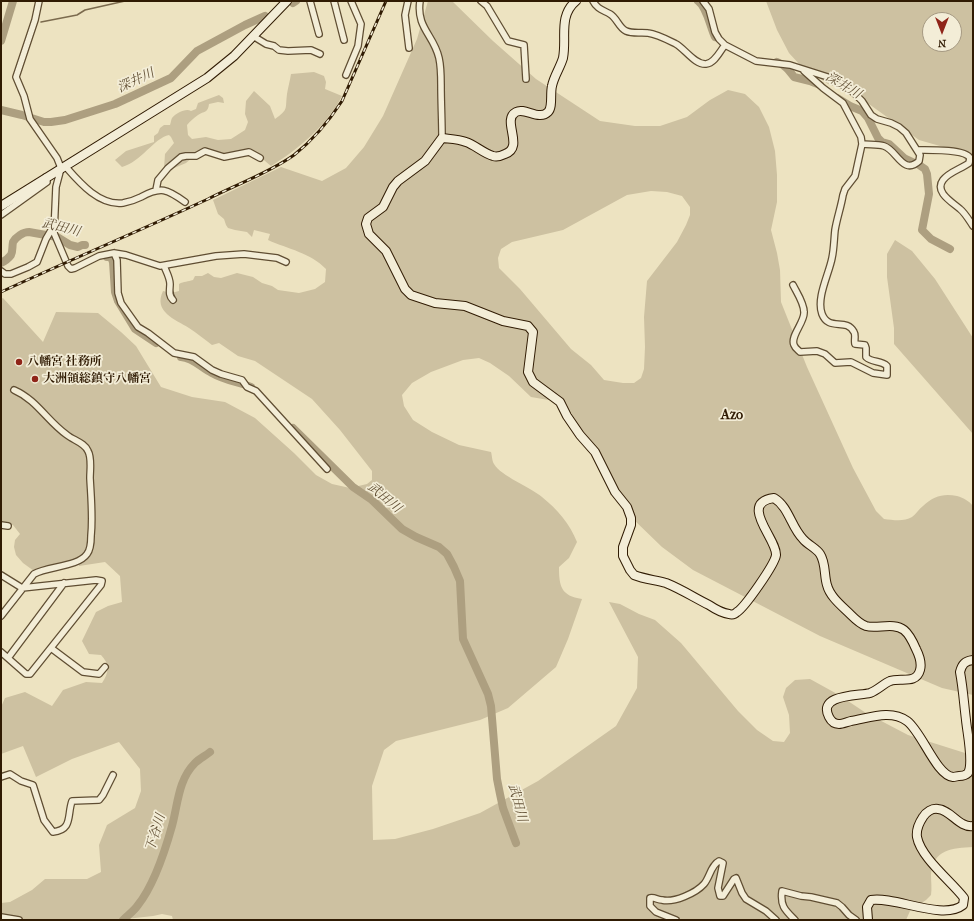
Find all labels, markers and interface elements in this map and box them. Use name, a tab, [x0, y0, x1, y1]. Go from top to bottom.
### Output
north arrow	[922, 12, 962, 52]
text: N	[938, 37, 946, 50]
water label: 深井川	[115, 66, 157, 96]
water label: 深井川	[822, 69, 864, 103]
water label: 武田川	[40, 216, 82, 240]
place label: 八幡宮 社務所	[27, 355, 102, 369]
marker: 八幡宮 社務所	[14, 357, 24, 367]
place label: 大洲領総鎮守八幡宮	[43, 372, 151, 386]
marker: 大洲領総鎮守八幡宮	[30, 374, 40, 384]
district label: Azo	[721, 408, 743, 424]
water label: 武田川	[364, 479, 404, 517]
water label: 武田川	[504, 782, 530, 824]
water label: 下谷川	[143, 812, 169, 854]

